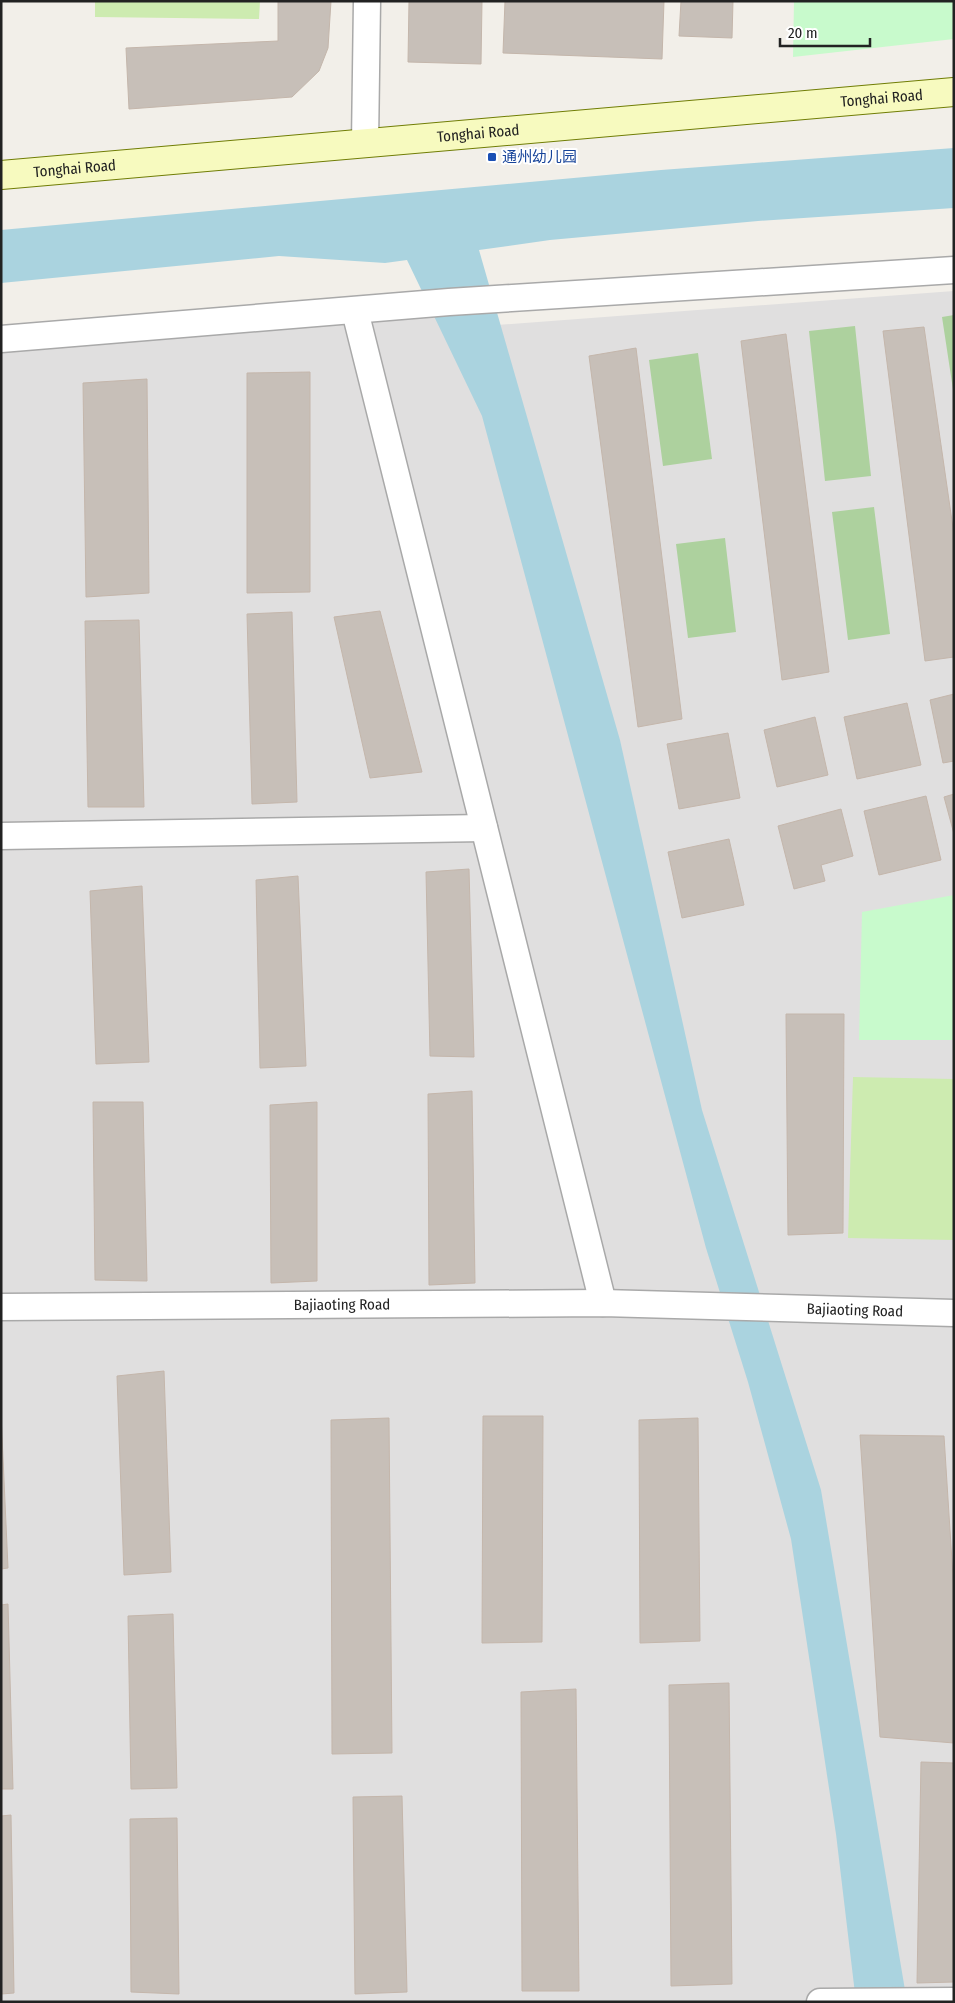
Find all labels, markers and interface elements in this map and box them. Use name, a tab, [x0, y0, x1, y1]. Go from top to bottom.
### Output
scale bar	[780, 15, 870, 47]
text: 20 m	[788, 24, 818, 42]
street label: Tonghai Road	[840, 86, 924, 111]
street label: Tonghai Road	[436, 121, 520, 146]
place label: 通州幼儿园	[502, 148, 577, 166]
marker: 通州幼儿园	[486, 151, 498, 163]
street label: Tonghai Road	[33, 156, 117, 181]
street label: Bajiaoting Road	[294, 1295, 390, 1314]
street label: Bajiaoting Road	[806, 1300, 903, 1321]

